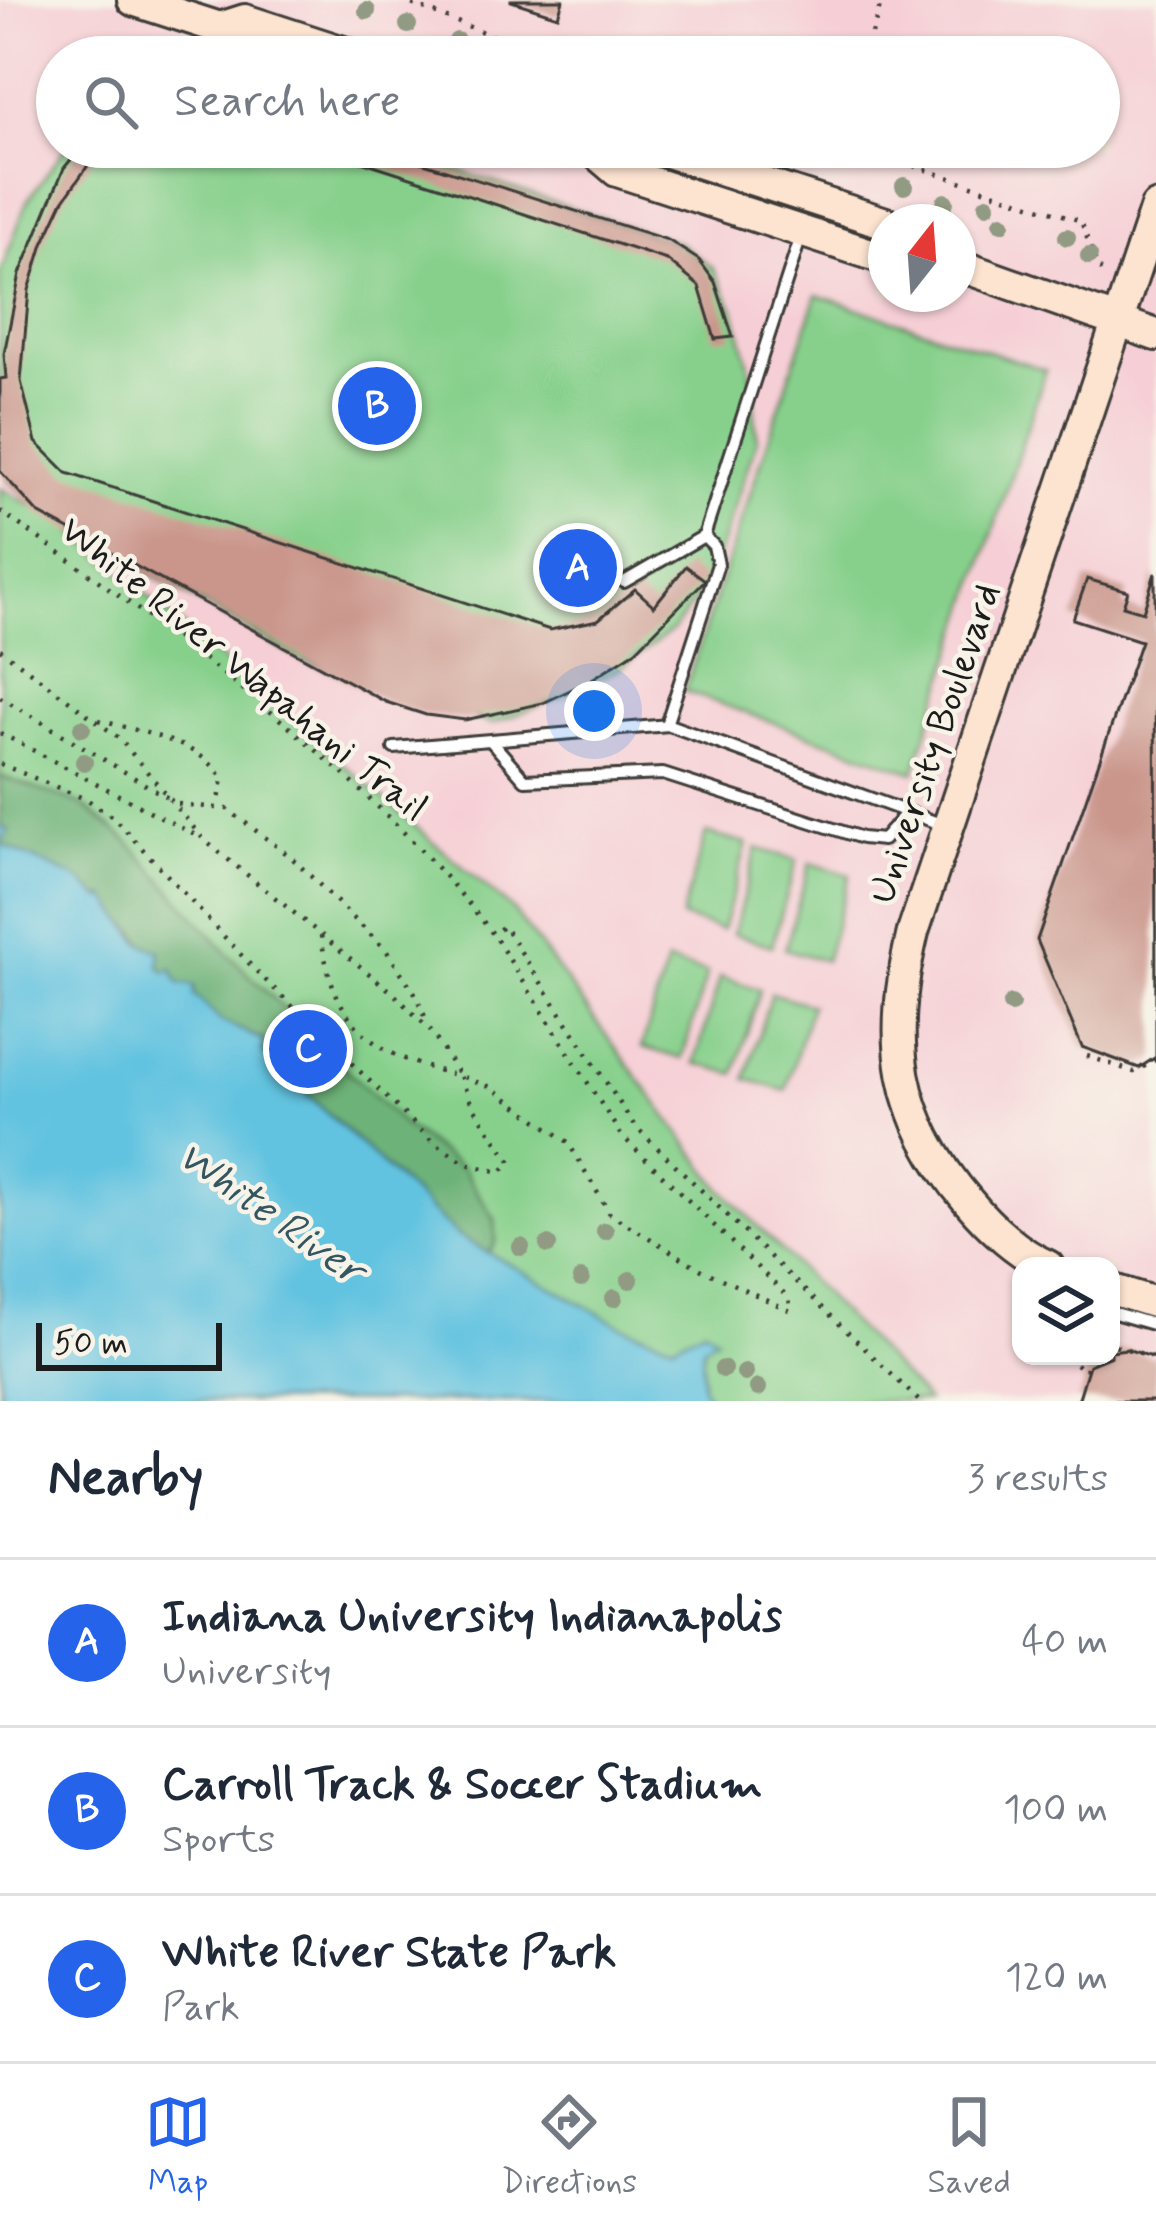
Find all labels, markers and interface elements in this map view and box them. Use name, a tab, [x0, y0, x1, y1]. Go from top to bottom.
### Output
search box	[36, 36, 1120, 168]
icon: search	[78, 69, 144, 135]
text: Search here	[174, 73, 401, 132]
north arrow	[868, 204, 976, 312]
pin: B	[338, 361, 416, 451]
street label: White River Wapahani Trail	[49, 506, 437, 834]
pin: A	[539, 523, 617, 613]
street label: University Boulevard	[857, 577, 1015, 911]
your location	[564, 681, 624, 741]
pin: C	[269, 1004, 347, 1094]
water label: White River	[166, 1130, 379, 1301]
map controls	[1012, 1257, 1120, 1365]
button: layers	[1012, 1257, 1120, 1365]
scale bar	[36, 1317, 222, 1370]
text: 50 m	[54, 1322, 128, 1366]
text: Nearby	[48, 1446, 203, 1512]
text: 3 results	[967, 1454, 1108, 1505]
text: Indiana University Indianapolis	[162, 1588, 782, 1647]
text: A	[74, 1617, 100, 1668]
text: 40 m	[1021, 1617, 1108, 1668]
text: University	[162, 1647, 331, 1698]
text: Carroll Track & Soccer Stadium	[162, 1756, 762, 1815]
text: B	[75, 1785, 99, 1836]
text: 100 m	[1003, 1785, 1108, 1836]
text: Sports	[162, 1815, 275, 1866]
text: White River State Park	[162, 1924, 616, 1983]
text: C	[73, 1953, 101, 2004]
text: 120 m	[1005, 1953, 1108, 2004]
text: Park	[162, 1983, 240, 2034]
tab: Map	[145, 2089, 211, 2205]
tab: Directions	[501, 2089, 637, 2205]
tab: Saved	[927, 2089, 1011, 2205]

